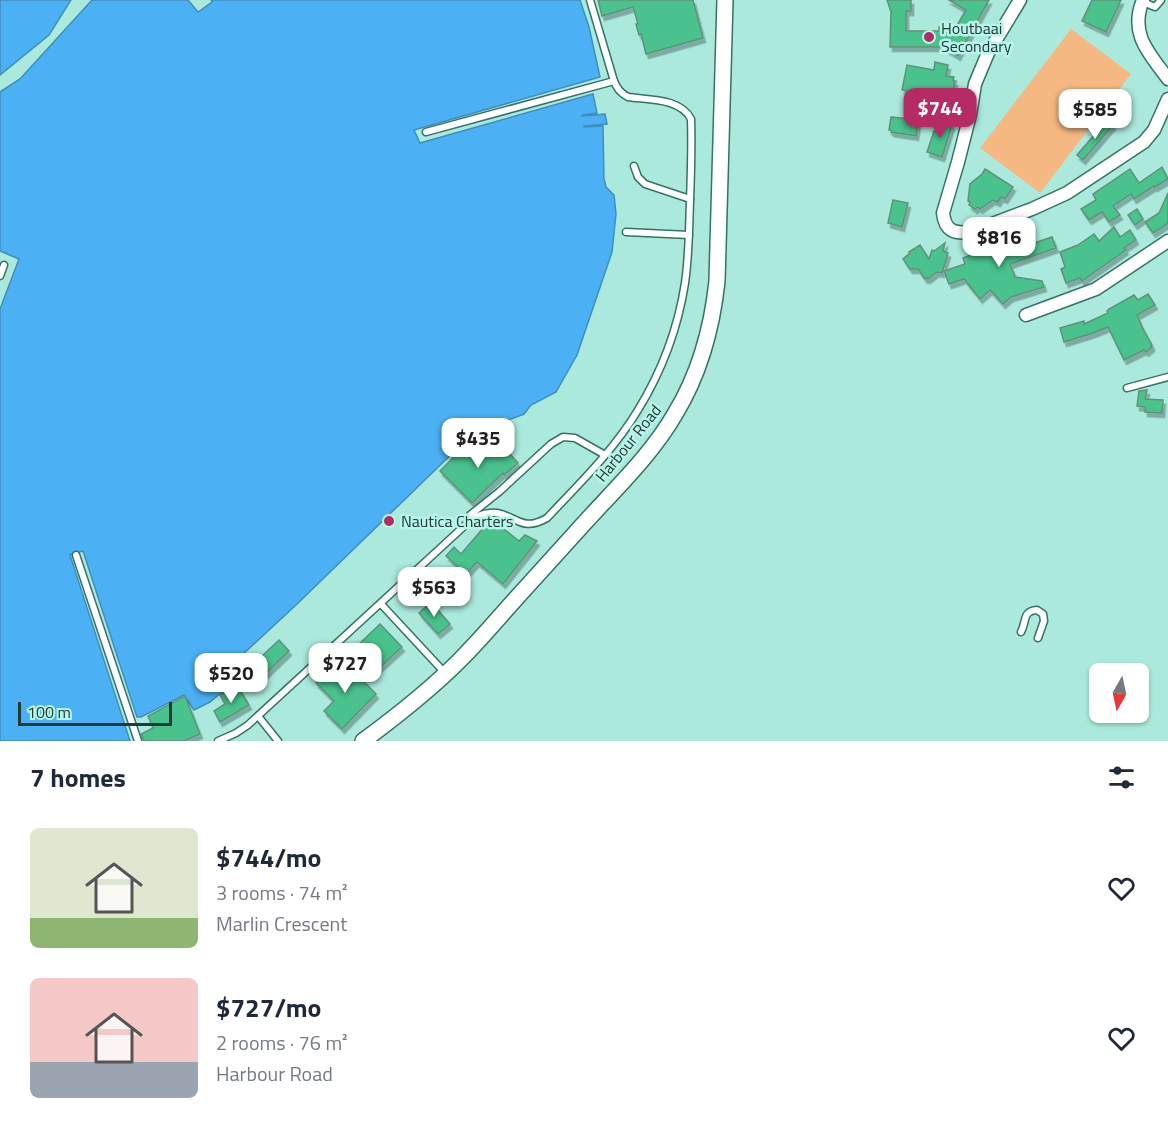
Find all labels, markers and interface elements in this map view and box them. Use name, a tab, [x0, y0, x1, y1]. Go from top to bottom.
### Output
place label: Houtbaai Secondary	[941, 16, 1012, 58]
marker: Houtbaai Secondary	[922, 30, 936, 44]
pin: $744	[904, 88, 976, 139]
pin: $585	[1059, 89, 1131, 140]
text: $744	[918, 92, 962, 123]
text: $585	[1073, 93, 1117, 124]
pin: $816	[963, 217, 1035, 268]
text: $816	[977, 221, 1021, 252]
street label: Harbour Road	[589, 399, 667, 487]
pin: $435	[442, 418, 514, 469]
text: $435	[456, 422, 500, 453]
place label: Nautica Charters	[401, 509, 513, 533]
marker: Nautica Charters	[382, 514, 396, 528]
pin: $563	[398, 567, 470, 618]
text: $563	[412, 571, 456, 602]
pin: $727	[309, 643, 381, 694]
text: $727	[323, 647, 367, 678]
pin: $520	[195, 653, 267, 704]
text: $520	[209, 657, 253, 688]
north arrow	[1089, 663, 1149, 723]
map controls	[1089, 663, 1149, 723]
scale bar	[18, 699, 172, 726]
text: 100 m	[27, 700, 71, 724]
text: 7 homes	[30, 758, 126, 797]
icon: filters	[1105, 761, 1138, 794]
text: $744/mo	[216, 838, 321, 877]
icon: home	[78, 852, 150, 924]
icon: heart	[1105, 872, 1138, 905]
text: 3 rooms · 74 m²	[216, 877, 348, 908]
text: Marlin Crescent	[216, 908, 347, 939]
text: $727/mo	[216, 988, 321, 1027]
icon: home	[78, 1002, 150, 1074]
icon: heart	[1105, 1022, 1138, 1055]
text: 2 rooms · 76 m²	[216, 1027, 348, 1058]
text: Harbour Road	[216, 1058, 333, 1089]

